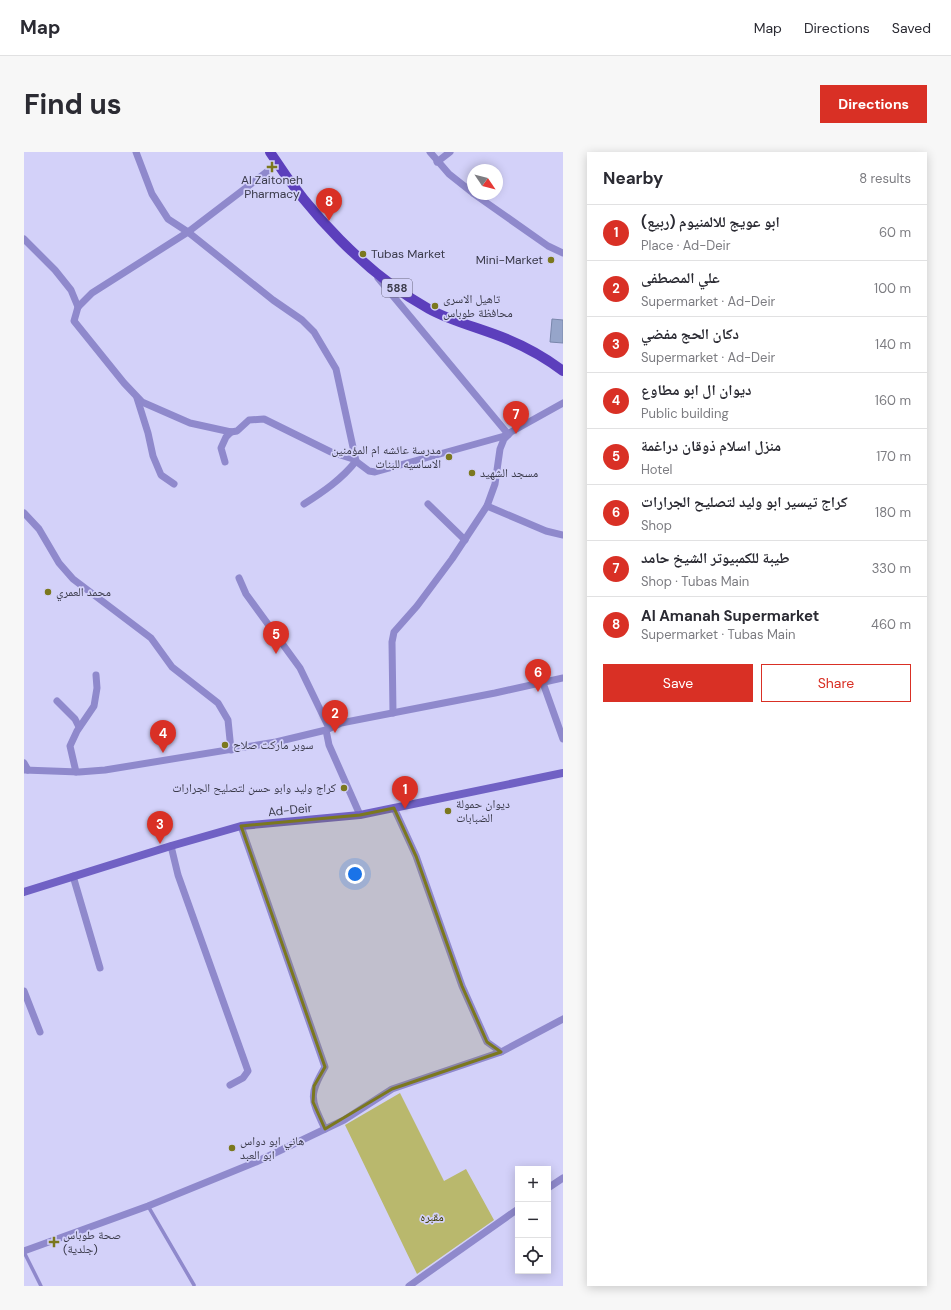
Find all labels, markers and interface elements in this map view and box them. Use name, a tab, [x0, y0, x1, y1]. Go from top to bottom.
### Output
text: Map	[20, 15, 60, 40]
text: Map	[754, 19, 782, 37]
text: Directions	[804, 19, 870, 37]
text: Saved	[892, 19, 931, 37]
button: Directions	[820, 85, 927, 123]
text: Find us	[24, 86, 122, 123]
marker: Al Zaitoneh Pharmacy	[267, 162, 277, 172]
north arrow	[467, 164, 503, 200]
text: Nearby	[603, 167, 663, 189]
text: 8 results	[859, 170, 911, 187]
place label: Al Zaitoneh Pharmacy	[241, 172, 303, 202]
pin: 8	[316, 188, 342, 221]
text: ابو عويج للالمنيوم (ربيع)	[641, 212, 780, 232]
text: 1	[614, 224, 618, 241]
text: 60 m	[879, 224, 911, 241]
text: Place · Ad-Deir	[641, 237, 731, 254]
place label: Tubas Market	[371, 246, 446, 262]
marker: Tubas Market	[358, 249, 368, 259]
place label: Mini-Market	[476, 252, 543, 268]
marker: Mini-Market	[546, 255, 556, 265]
text: علي المصطفى	[641, 268, 720, 288]
road number: 588	[382, 279, 412, 297]
text: 2	[612, 280, 620, 297]
text: 100 m	[874, 280, 911, 297]
place label: تاهيل الاسرى محافظة طوباس	[443, 291, 513, 321]
text: Supermarket · Ad-Deir	[641, 293, 775, 310]
marker: تاهيل الاسرى محافظة طوباس	[430, 301, 440, 311]
text: دكان الحج مفضي	[641, 324, 739, 344]
text: 3	[612, 336, 620, 353]
text: 140 m	[875, 336, 911, 353]
text: Supermarket · Ad-Deir	[641, 349, 775, 366]
text: ديوان ال ابو مطاوع	[641, 380, 752, 400]
text: 4	[612, 392, 620, 409]
text: 160 m	[875, 392, 911, 409]
pin: 7	[503, 401, 529, 434]
text: Public building	[641, 405, 729, 422]
text: منزل اسلام ذوقان دراغمة	[641, 436, 781, 456]
place label: مدرسة عائشه ام المؤمنين الاساسيه للبنات	[332, 442, 441, 472]
text: 5	[612, 448, 620, 465]
text: 170 m	[876, 448, 911, 465]
marker: مدرسة عائشه ام المؤمنين الاساسيه للبنات	[444, 452, 454, 462]
text: Hotel	[641, 461, 673, 478]
place label: مسجد الشهيد	[480, 465, 538, 481]
marker: مسجد الشهيد	[467, 468, 477, 478]
text: كراج تيسير ابو وليد لتصليح الجرارات	[641, 492, 848, 512]
text: 6	[612, 504, 620, 521]
text: 180 m	[875, 504, 911, 521]
text: Shop	[641, 517, 672, 534]
text: طيبة للكمبيوتر الشيخ حامد	[641, 548, 790, 568]
text: 7	[613, 560, 619, 577]
text: 330 m	[872, 560, 911, 577]
text: Shop · Tubas Main	[641, 573, 749, 590]
place label: محمد العمري	[56, 584, 111, 602]
marker: محمد العمري	[43, 587, 53, 597]
text: Al Amanah Supermarket	[641, 606, 819, 626]
text: 8	[612, 616, 620, 633]
text: 460 m	[871, 616, 911, 633]
pin: 5	[263, 621, 289, 654]
text: Supermarket · Tubas Main	[641, 626, 796, 643]
pin: 6	[525, 659, 551, 692]
button: Save	[603, 664, 753, 702]
button: Share	[761, 664, 911, 702]
pin: 2	[322, 700, 348, 733]
pin: 4	[150, 720, 176, 753]
place label: سوبر ماركت صلاح	[233, 737, 313, 753]
marker: سوبر ماركت صلاح	[220, 740, 230, 750]
pin: 1	[392, 776, 418, 809]
place label: كراج وليد وابو حسن لتصليح الجرارات	[172, 780, 336, 796]
marker: كراج وليد وابو حسن لتصليح الجرارات	[339, 783, 349, 793]
place label: ديوان حمولة الضبابات	[456, 796, 510, 826]
street label: Ad-Deir	[267, 800, 313, 820]
marker: ديوان حمولة الضبابات	[443, 806, 453, 816]
pin: 3	[147, 811, 173, 844]
your location	[345, 864, 365, 884]
place label: هاني ابو دواس ابو العبد	[240, 1133, 304, 1163]
marker: هاني ابو دواس ابو العبد	[227, 1143, 237, 1153]
map controls	[515, 1166, 551, 1274]
button: +	[515, 1166, 551, 1202]
button: −	[515, 1202, 551, 1238]
park label: مقبره	[420, 1209, 444, 1225]
place label: صحة طوباس (جلدية)	[63, 1227, 121, 1257]
marker: صحة طوباس (جلدية)	[48, 1236, 60, 1248]
button: locate	[515, 1238, 551, 1274]

